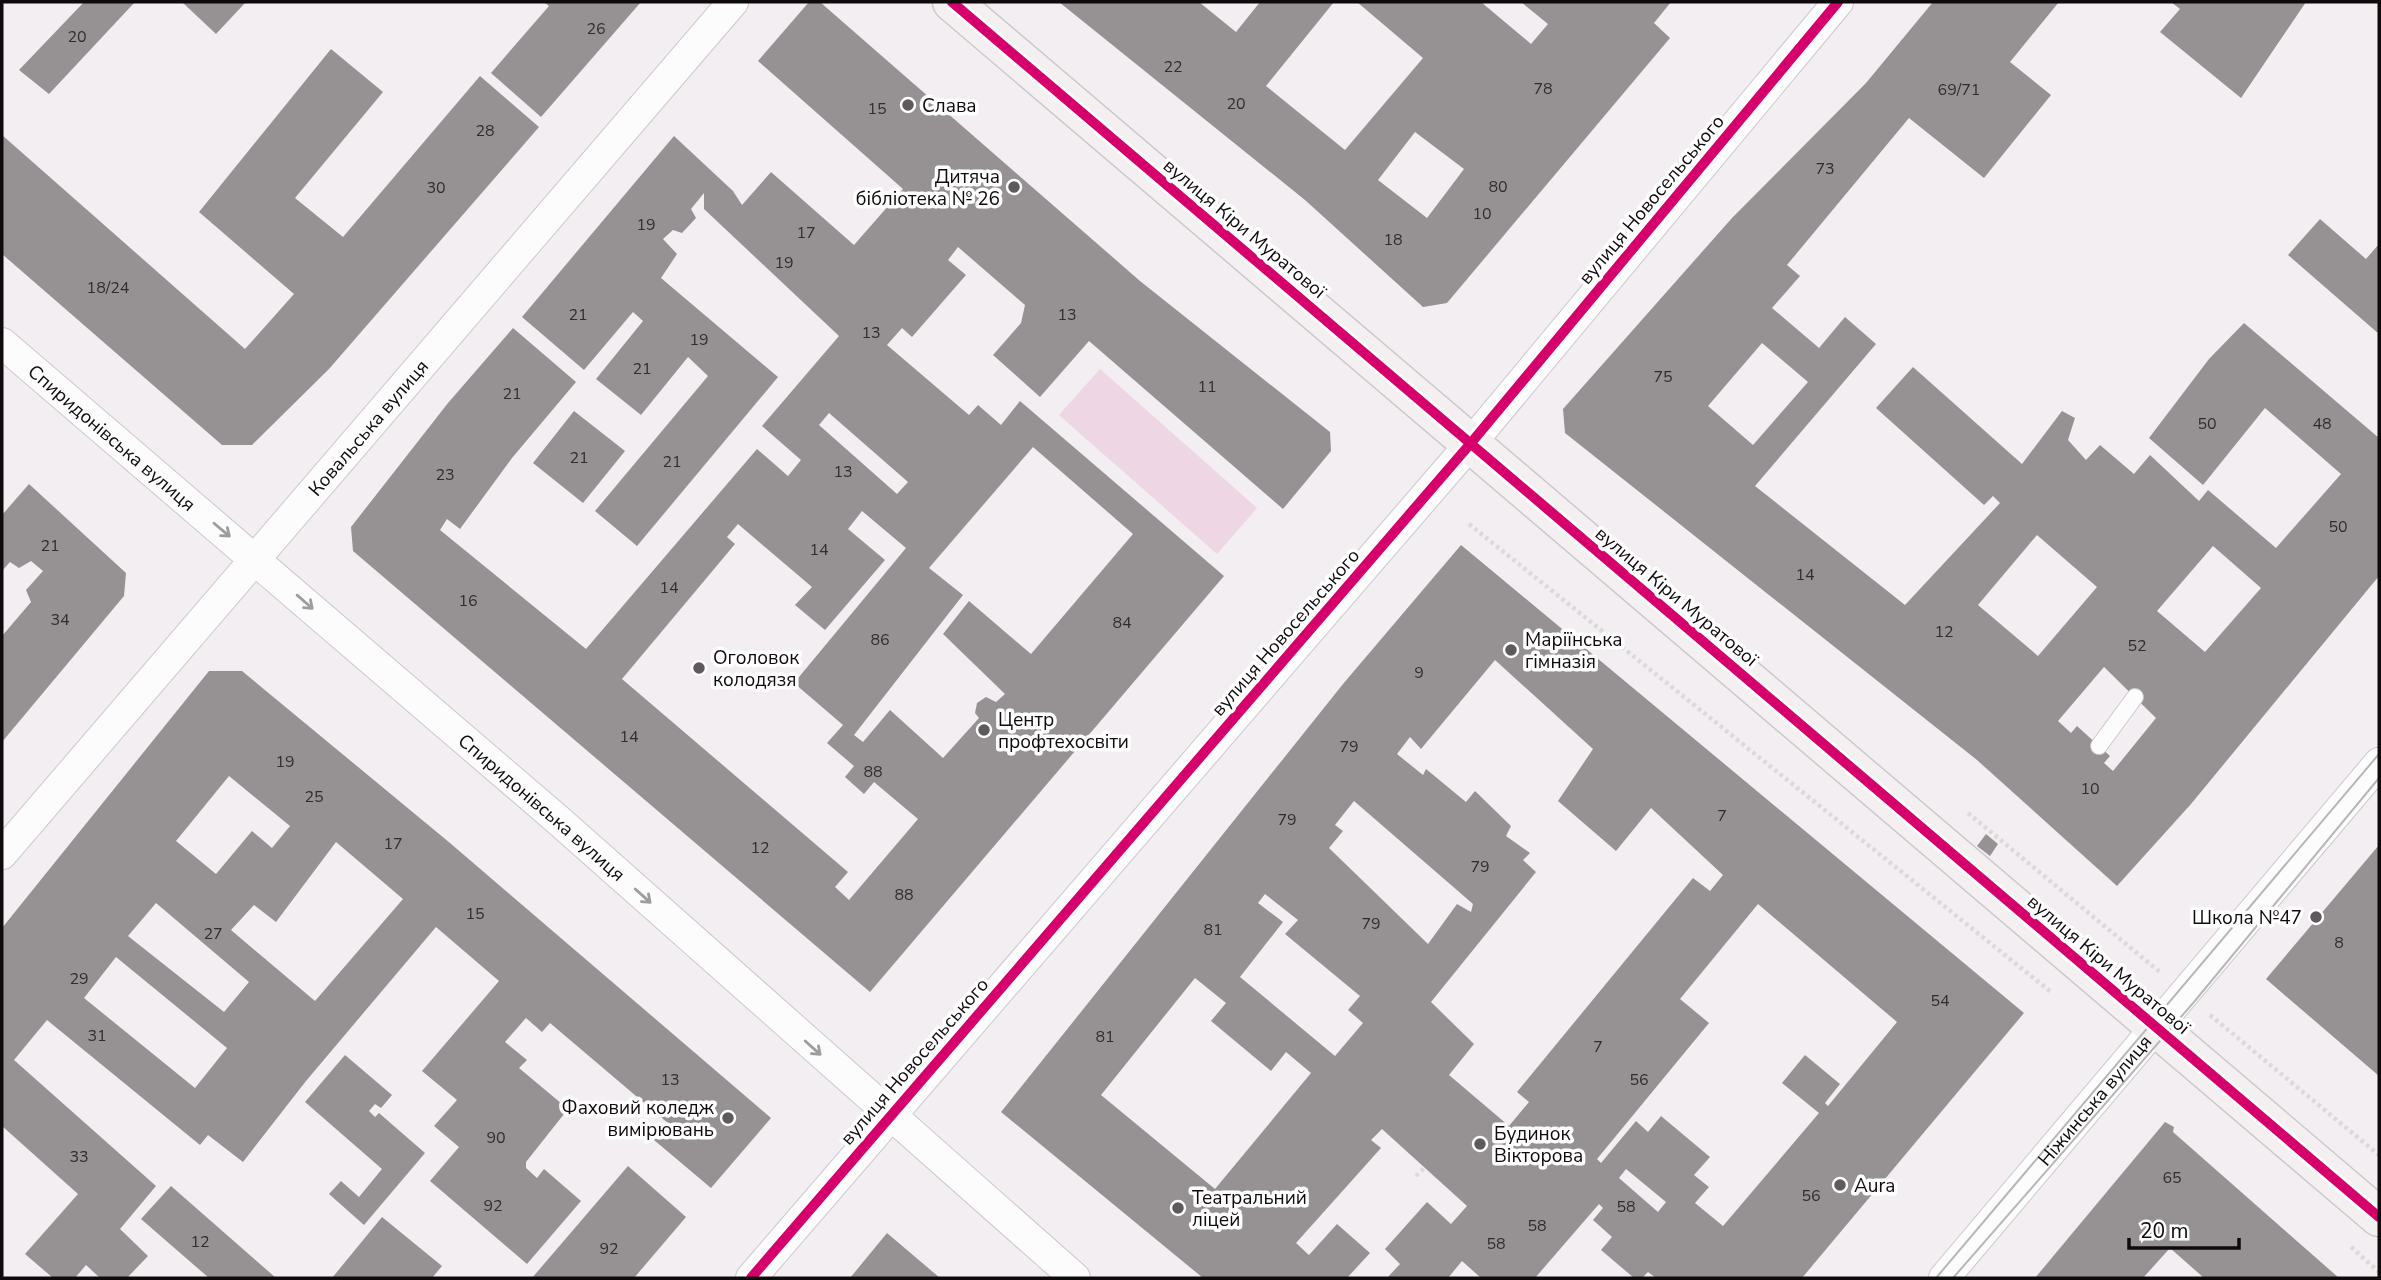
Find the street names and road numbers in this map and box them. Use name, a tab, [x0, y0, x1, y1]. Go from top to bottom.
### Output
street label: вулиця Новосельського	[1573, 109, 1730, 290]
street label: вулиця Кіри Муратової	[1158, 153, 1332, 305]
street label: Ковальська вулиця	[303, 354, 435, 502]
street label: Спиридонівська вулиця	[22, 359, 201, 518]
street label: вулиця Кіри Муратової	[1590, 521, 1764, 673]
street label: вулиця Новосельського	[1206, 543, 1366, 722]
street label: Спиридонівська вулиця	[452, 728, 630, 888]
street label: вулиця Кіри Муратової	[2022, 889, 2196, 1041]
street label: вулиця Новосельського	[835, 972, 995, 1151]
street label: Ніжинська вулиця	[2032, 1030, 2158, 1172]

